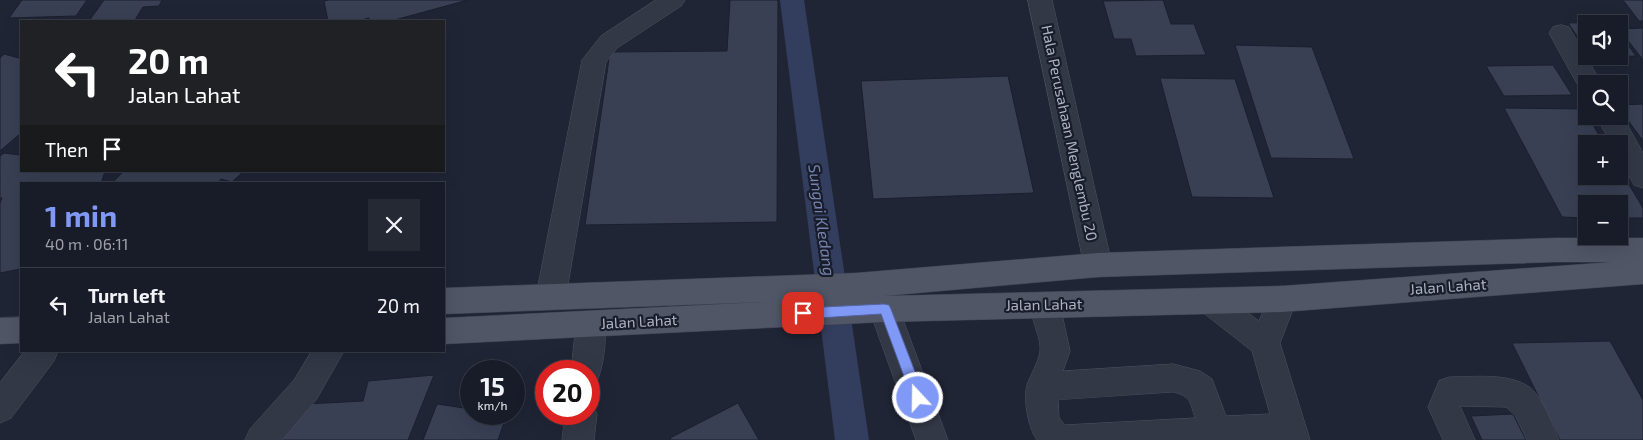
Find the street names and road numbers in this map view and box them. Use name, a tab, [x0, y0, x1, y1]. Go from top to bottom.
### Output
street label: Hala Perusahaan Menglembu 20	[1038, 23, 1102, 243]
street label: Jalan Lahat	[1409, 274, 1487, 298]
street label: Jalan Lahat	[1005, 294, 1083, 314]
street label: Jalan Lahat	[600, 310, 678, 332]

